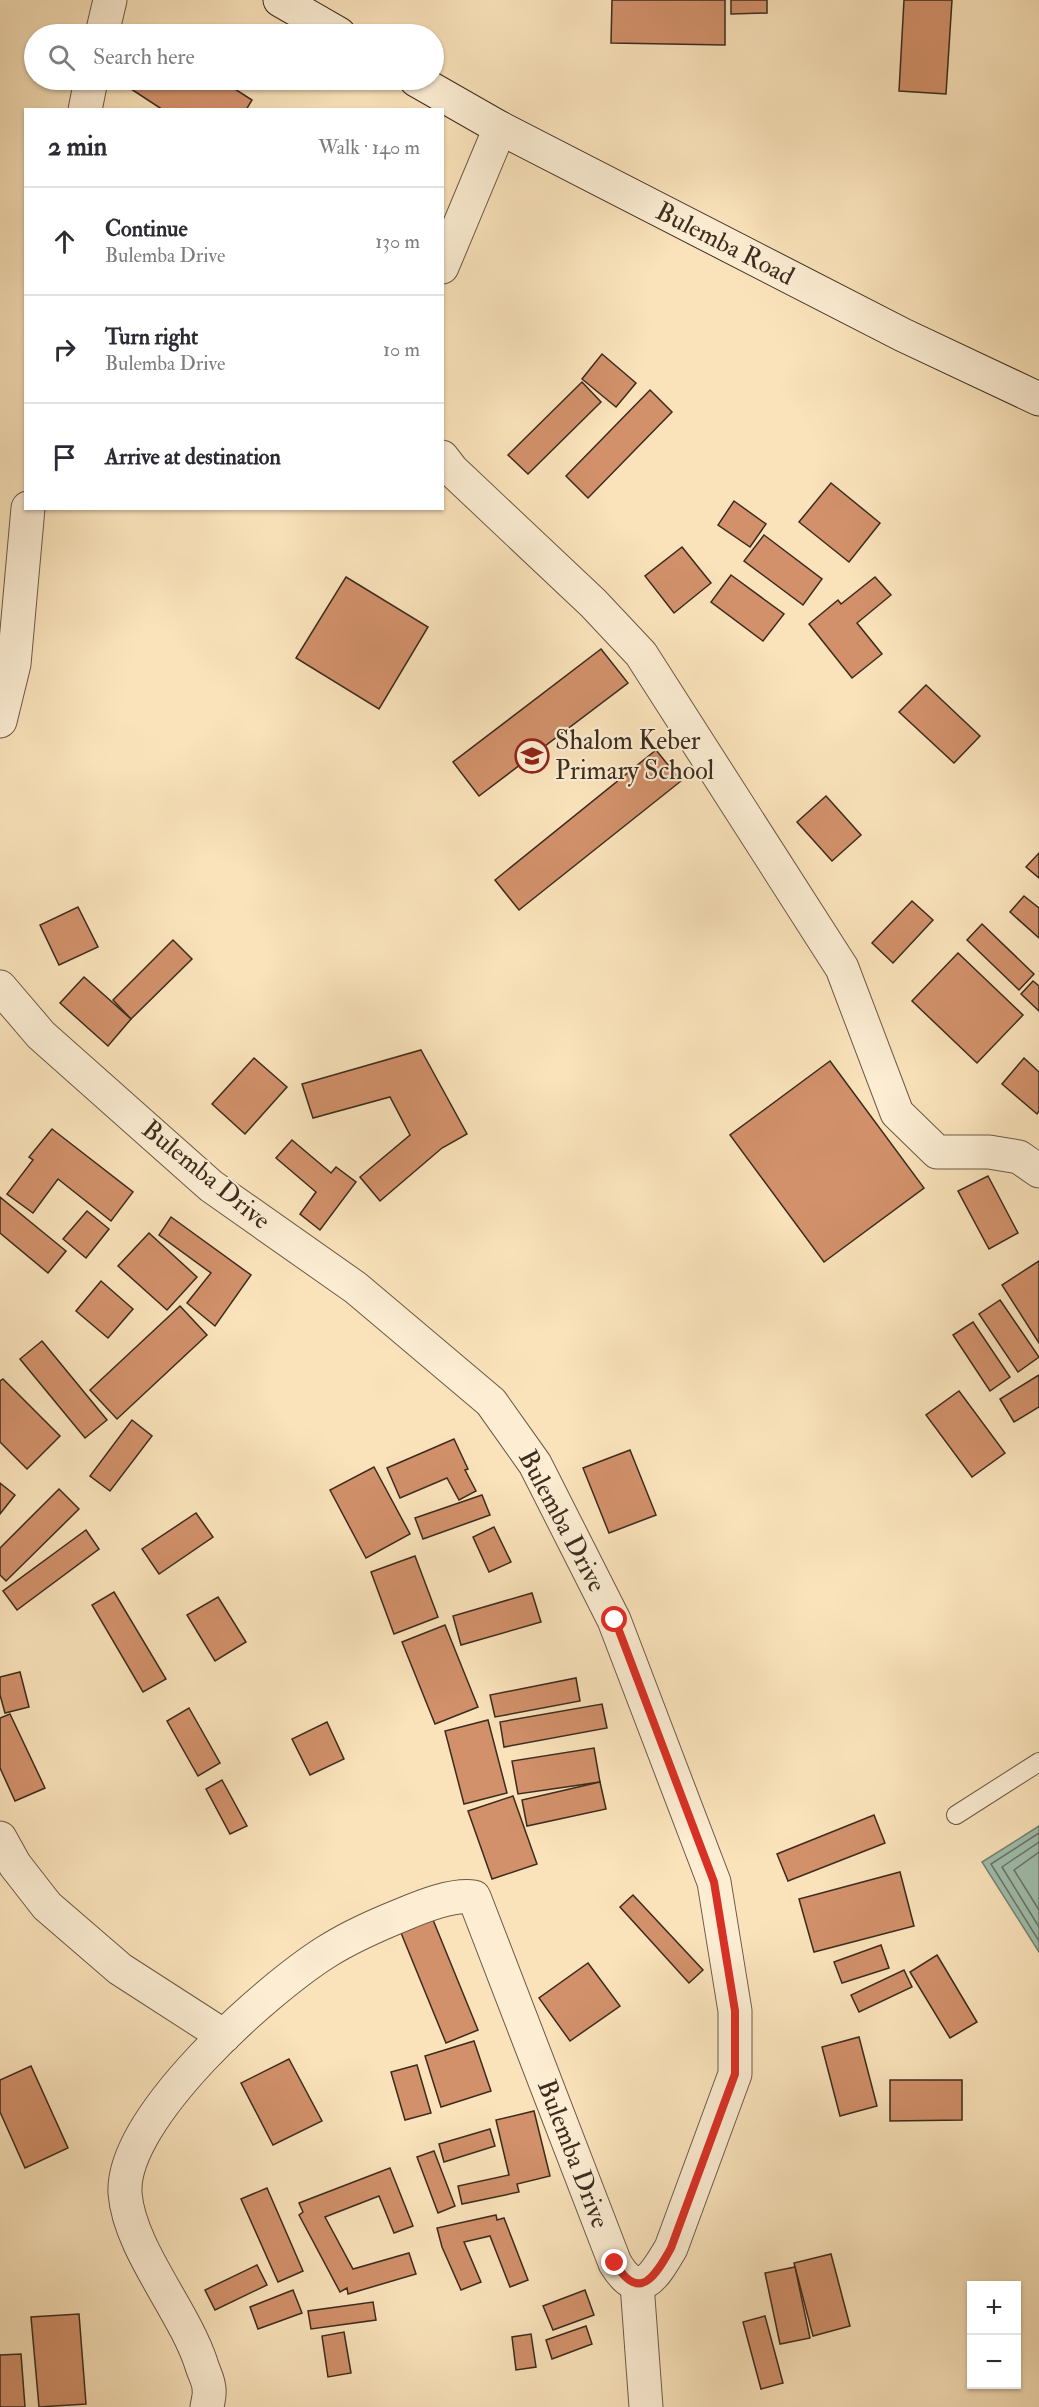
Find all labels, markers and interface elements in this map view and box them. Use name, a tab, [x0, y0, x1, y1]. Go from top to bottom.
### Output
search box	[24, 24, 444, 90]
icon: search	[45, 41, 78, 74]
text: Search here	[93, 43, 195, 71]
text: 2 min	[48, 131, 107, 163]
text: Walk · 140 m	[318, 135, 420, 160]
street label: Bulemba Road	[650, 195, 800, 293]
text: Continue	[105, 215, 188, 243]
icon: ahead	[48, 225, 81, 258]
text: 130 m	[375, 229, 420, 254]
text: Bulemba Drive	[105, 243, 225, 268]
text: Turn right	[105, 323, 198, 351]
icon: right	[48, 333, 81, 366]
text: 10 m	[383, 337, 420, 362]
text: Bulemba Drive	[105, 351, 225, 376]
icon: arrive	[48, 441, 81, 474]
text: Arrive at destination	[105, 443, 281, 471]
place label: Shalom Keber Primary School	[555, 725, 715, 787]
school or university icon: Shalom Keber Primary School	[514, 738, 550, 774]
street label: Bulemba Drive	[135, 1113, 277, 1237]
street label: Bulemba Drive	[511, 1444, 613, 1598]
route start	[601, 1606, 627, 1632]
street label: Bulemba Drive	[530, 2075, 616, 2233]
route end	[601, 2249, 627, 2275]
map controls	[967, 2281, 1021, 2389]
button: +	[967, 2281, 1021, 2335]
button: −	[967, 2335, 1021, 2389]

